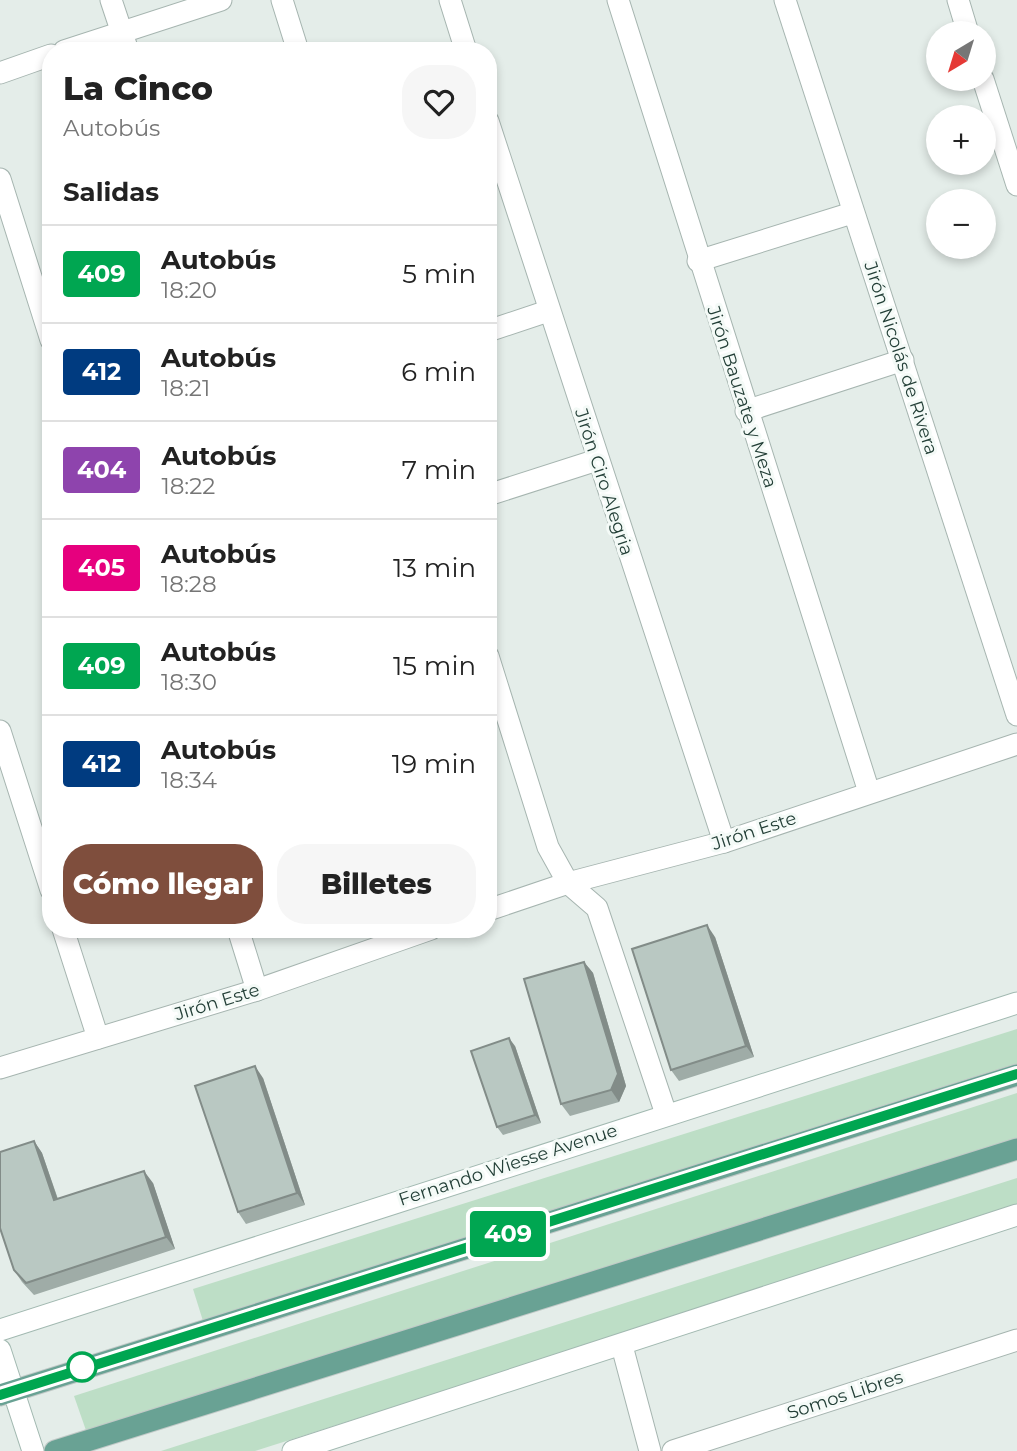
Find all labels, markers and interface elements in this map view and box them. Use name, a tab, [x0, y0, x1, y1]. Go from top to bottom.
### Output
north arrow	[926, 21, 996, 91]
map controls	[926, 21, 996, 259]
button: heart	[402, 65, 476, 139]
text: La Cinco	[63, 68, 213, 108]
button: +	[926, 105, 996, 175]
text: Autobús	[63, 114, 160, 142]
text: Salidas	[63, 176, 159, 208]
button: −	[926, 189, 996, 259]
text: Autobús	[161, 244, 276, 276]
text: 5 min	[402, 258, 476, 290]
street label: Jirón Nicolás de Rivera	[859, 258, 943, 457]
text: 409	[77, 259, 126, 288]
text: 18:20	[161, 276, 217, 304]
street label: Jirón Bauzate y Meza	[702, 302, 782, 491]
text: Autobús	[161, 342, 276, 374]
text: 6 min	[401, 356, 476, 388]
text: 412	[82, 357, 121, 386]
text: 18:21	[161, 374, 210, 402]
street label: Jirón Ciro Alegria	[570, 405, 638, 558]
text: Autobús	[161, 440, 276, 472]
text: 7 min	[402, 454, 476, 486]
text: 404	[77, 455, 126, 484]
text: 18:22	[161, 472, 215, 500]
text: Autobús	[161, 538, 276, 570]
text: 13 min	[393, 552, 476, 584]
text: 405	[78, 553, 125, 582]
text: 18:28	[161, 570, 217, 598]
text: Autobús	[161, 636, 276, 668]
text: 15 min	[393, 650, 476, 682]
text: 409	[77, 651, 126, 680]
text: 18:30	[161, 668, 217, 696]
text: Autobús	[161, 734, 276, 766]
text: 19 min	[392, 748, 476, 780]
text: 412	[82, 749, 121, 778]
text: 18:34	[161, 766, 217, 794]
street label: Jirón Este	[708, 807, 799, 855]
button: Cómo llegar	[63, 844, 263, 924]
button: Billetes	[277, 844, 476, 924]
street label: Jirón Este	[171, 979, 262, 1026]
street label: Fernando Wiesse Avenue	[396, 1119, 620, 1211]
line badge: 409	[468, 1211, 548, 1257]
text: 409	[484, 1219, 532, 1248]
unlabelled marker	[67, 1352, 97, 1382]
street label: Somos Libres	[784, 1366, 906, 1424]

